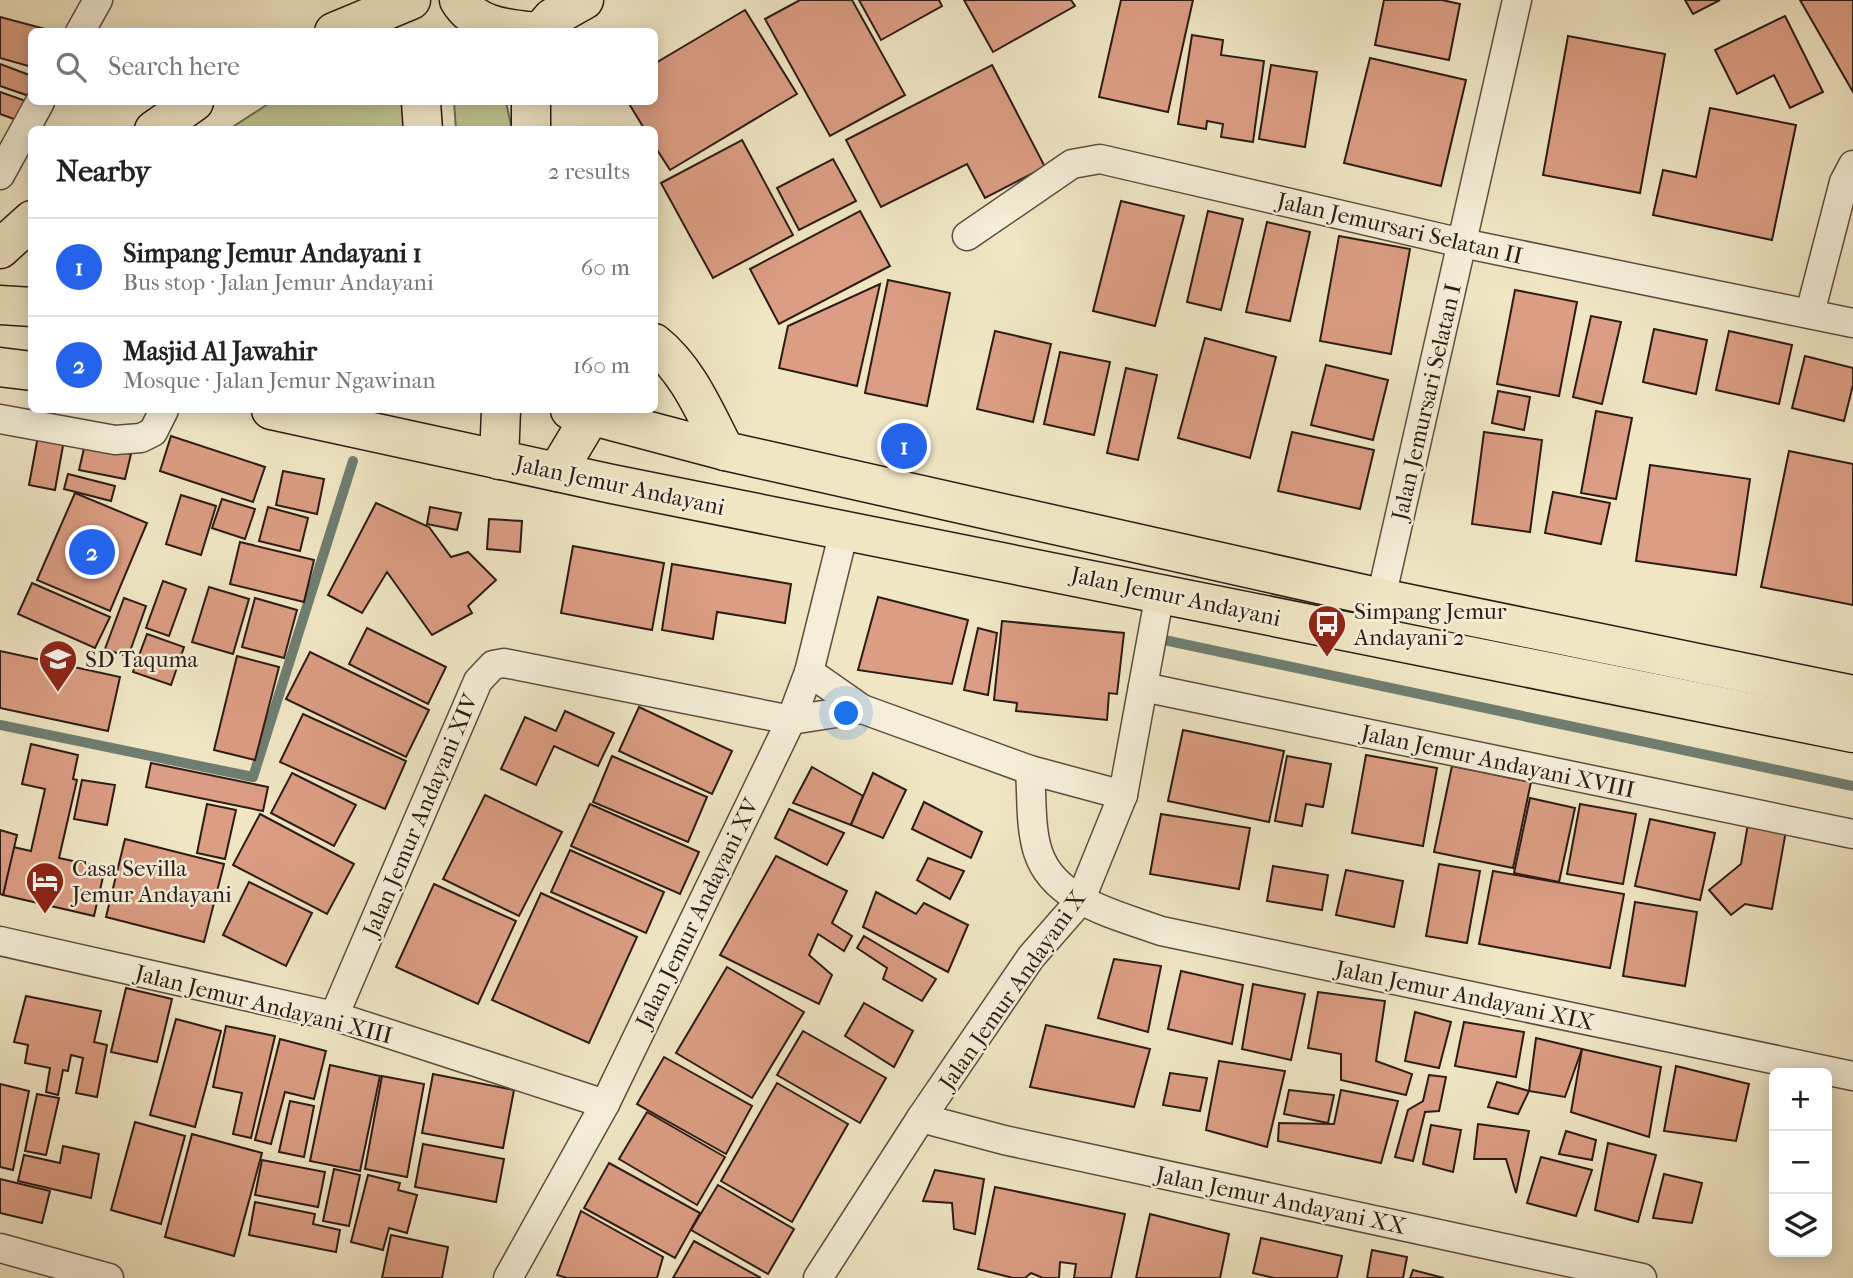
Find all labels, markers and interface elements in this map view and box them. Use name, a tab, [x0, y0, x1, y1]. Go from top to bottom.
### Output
search box	[28, 28, 658, 105]
icon: search	[52, 48, 90, 86]
text: Search here	[108, 51, 240, 82]
text: Nearby	[56, 154, 151, 189]
text: 2 results	[548, 158, 630, 185]
street label: Jalan Jemursari Selatan II	[1273, 187, 1525, 270]
text: Simpang Jemur Andayani 1	[123, 238, 422, 269]
text: 1	[75, 254, 83, 281]
text: 60 m	[581, 254, 630, 281]
text: Bus stop · Jalan Jemur Andayani	[123, 269, 434, 296]
street label: Jalan Jemursari Selatan I	[1386, 281, 1467, 525]
text: Masjid Al Jawahir	[123, 336, 317, 367]
text: 2	[73, 352, 85, 379]
text: 160 m	[573, 352, 630, 379]
text: Mosque · Jalan Jemur Ngawinan	[123, 367, 436, 394]
pin: 1	[881, 420, 927, 472]
street label: Jalan Jemur Andayani	[510, 450, 728, 521]
pin: 2	[69, 526, 115, 578]
street label: Jalan Jemur Andayani	[1066, 561, 1284, 632]
place label: Simpang Jemur Andayani 2	[1353, 598, 1507, 651]
bus stop icon: Simpang Jemur Andayani 2	[1306, 603, 1348, 658]
school or university icon: SD Taquma	[37, 638, 79, 693]
place label: SD Taquma	[85, 646, 199, 673]
street label: Jalan Jemur Andayani XIV	[356, 689, 484, 942]
your location	[829, 696, 863, 730]
street label: Jalan Jemur Andayani XVIII	[1357, 719, 1637, 804]
street label: Jalan Jemur Andayani XV	[629, 793, 765, 1034]
place label: Casa Sevilla Jemur Andayani	[70, 855, 232, 908]
hotel icon: Casa Sevilla Jemur Andayani	[24, 860, 66, 915]
street label: Jalan Jemur Andayani X	[932, 886, 1091, 1097]
street label: Jalan Jemur Andayani XIX	[1331, 954, 1597, 1036]
street label: Jalan Jemur Andayani XIII	[131, 959, 395, 1049]
map controls	[1769, 1068, 1832, 1257]
button: +	[1769, 1068, 1832, 1131]
button: −	[1769, 1131, 1832, 1194]
street label: Jalan Jemur Andayani XX	[1151, 1160, 1409, 1240]
button: layers	[1769, 1194, 1832, 1257]

